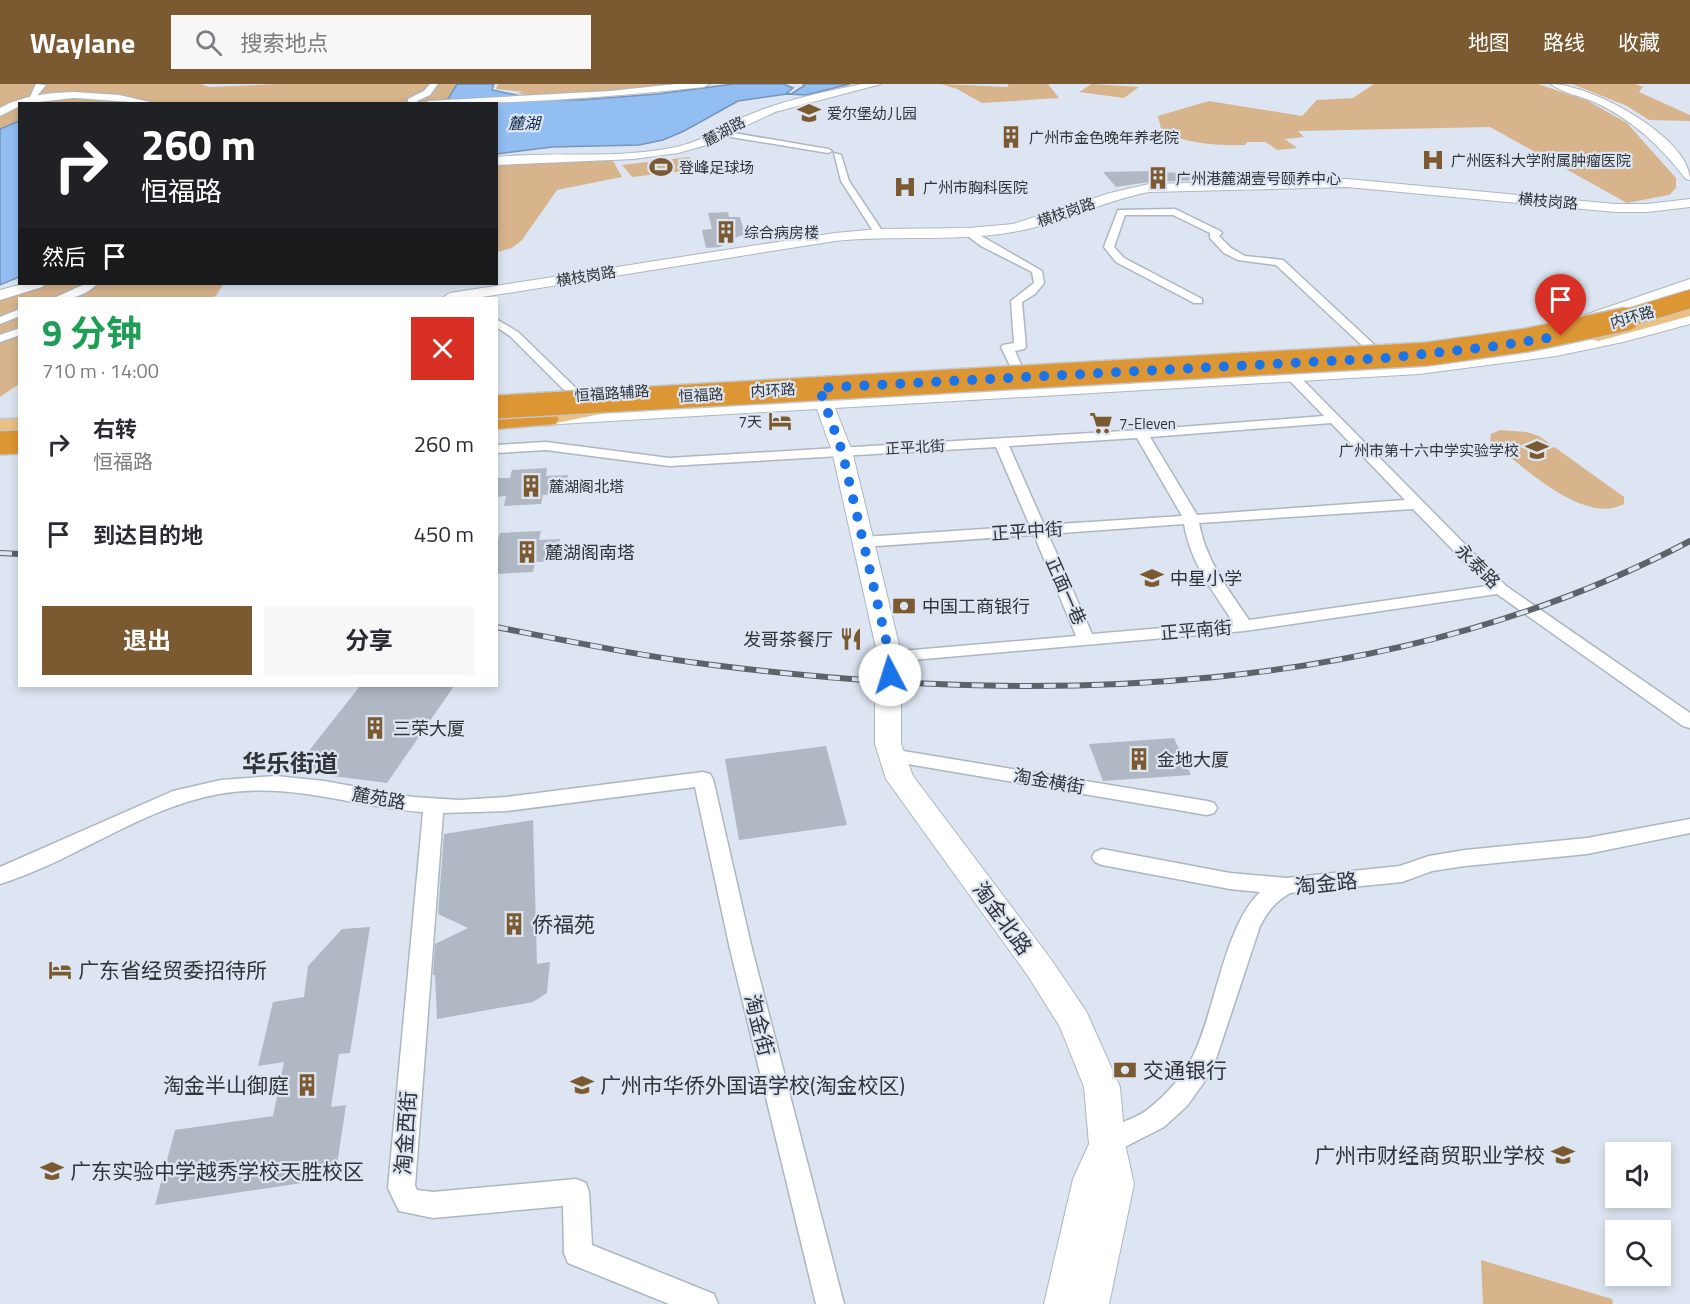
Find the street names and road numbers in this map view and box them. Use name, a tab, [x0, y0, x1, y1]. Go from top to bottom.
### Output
street label: 麓湖路	[699, 110, 749, 152]
street label: 横枝岗路	[1517, 187, 1579, 215]
street label: 横枝岗路	[1034, 191, 1098, 233]
street label: 横枝岗路	[555, 260, 617, 292]
street label: 内环路	[1607, 300, 1657, 334]
street label: 内环路	[750, 377, 796, 403]
street label: 恒福路辅路	[574, 379, 650, 407]
street label: 恒福路	[678, 382, 724, 408]
street label: 正平北街	[884, 434, 946, 460]
street label: 正平中街	[990, 515, 1064, 547]
street label: 永泰路	[1449, 537, 1507, 595]
street label: 正面一巷	[1039, 553, 1093, 629]
street label: 正平南街	[1159, 613, 1233, 647]
street label: 淘金横街	[1011, 761, 1087, 801]
street label: 麓苑路	[350, 780, 408, 816]
street label: 淘金路	[1293, 864, 1359, 902]
street label: 淘金北路	[965, 875, 1041, 961]
street label: 淘金街	[737, 991, 783, 1059]
street label: 淘金西街	[386, 1090, 424, 1176]

